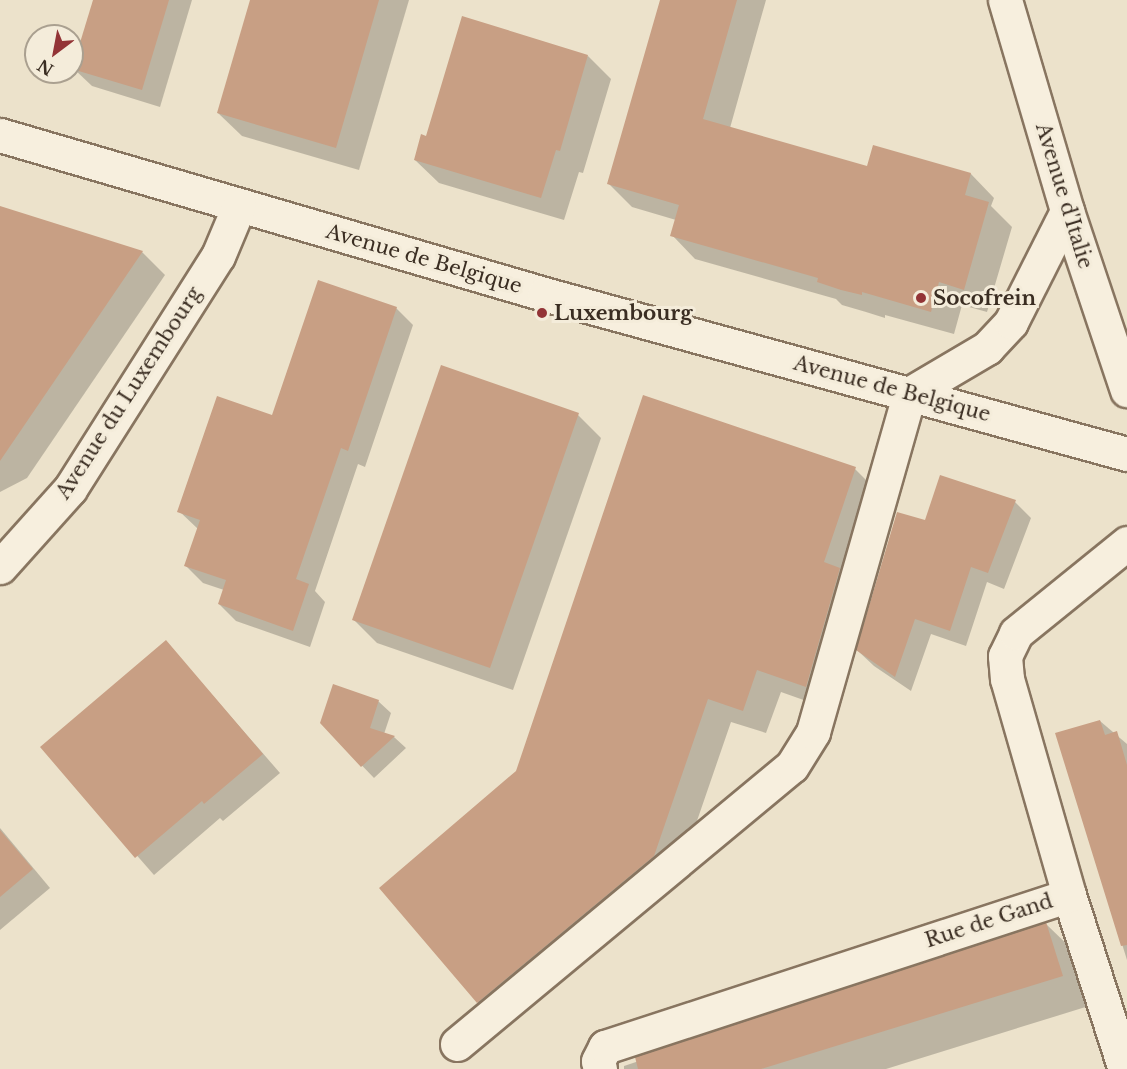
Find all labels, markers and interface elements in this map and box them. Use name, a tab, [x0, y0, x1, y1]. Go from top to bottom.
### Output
north arrow	[24, 24, 84, 84]
text: N	[34, 55, 57, 80]
street label: Avenue d'Italie	[1030, 120, 1098, 272]
street label: Avenue de Belgique	[323, 220, 525, 298]
street label: Avenue du Luxembourg	[51, 282, 207, 504]
place label: Socofrein	[933, 286, 1036, 310]
marker: Socofrein	[914, 291, 928, 305]
place label: Luxembourg	[554, 301, 692, 325]
marker: Luxembourg	[535, 306, 549, 320]
street label: Avenue de Belgique	[791, 351, 993, 427]
street label: Rue de Gand	[922, 889, 1056, 953]

